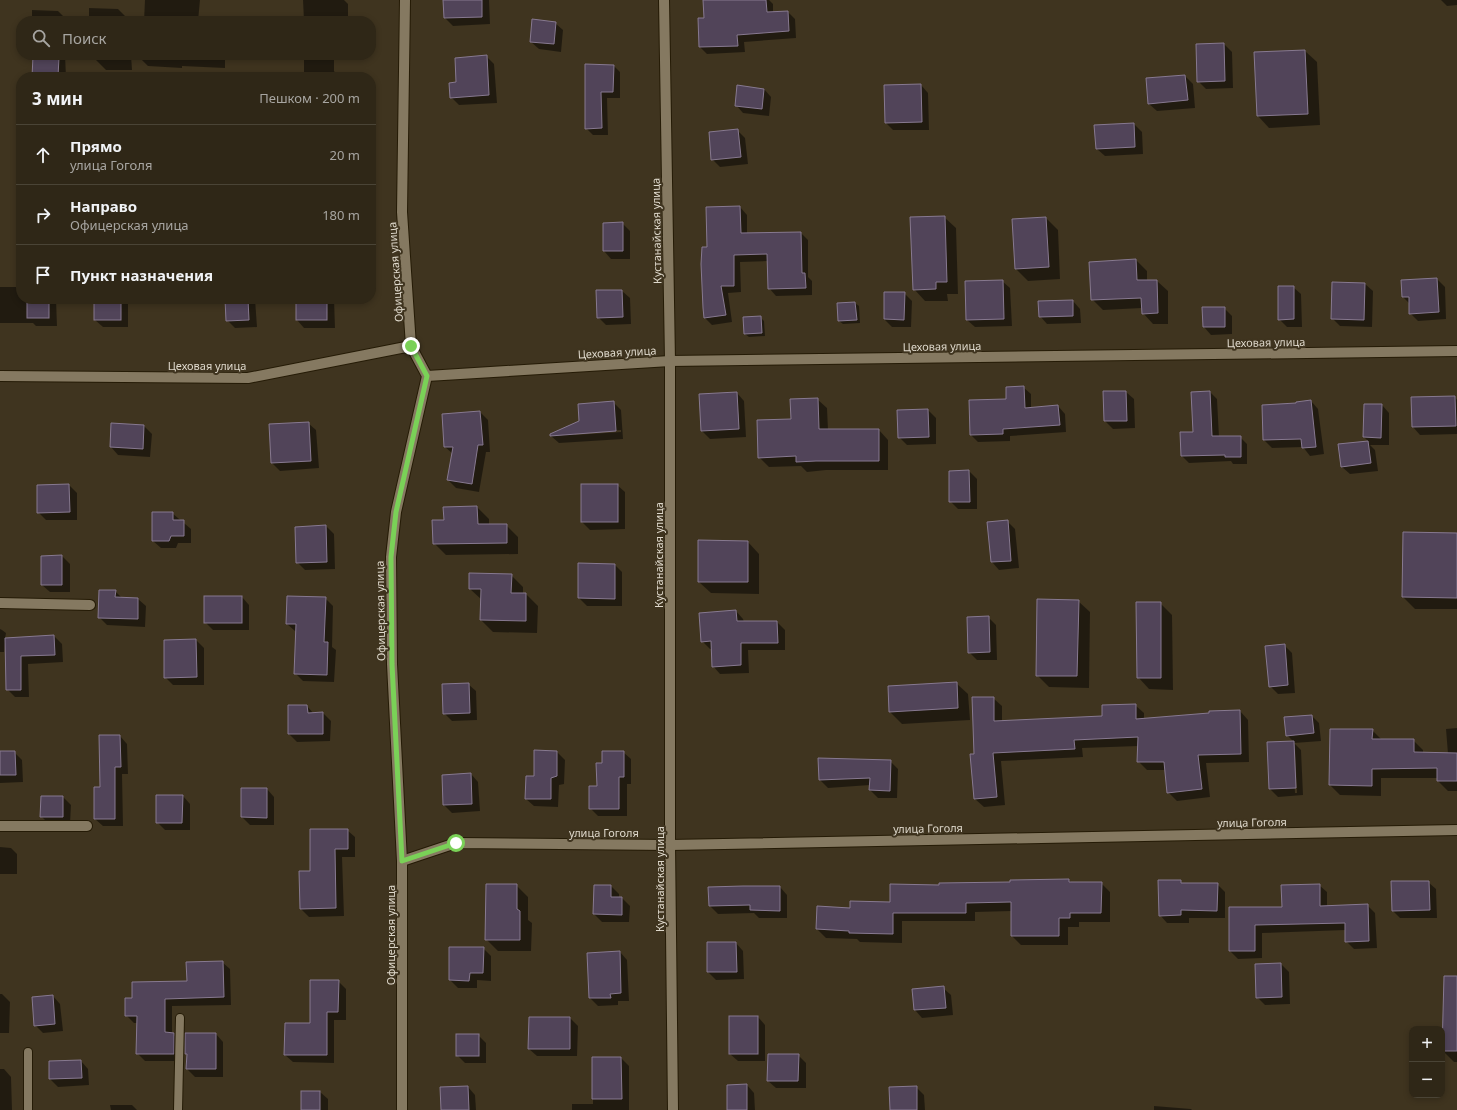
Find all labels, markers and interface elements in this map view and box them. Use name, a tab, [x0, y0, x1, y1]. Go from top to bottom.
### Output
search box	[16, 16, 376, 60]
icon: search	[30, 27, 52, 49]
text: Поиск	[62, 28, 107, 48]
text: 3 мин	[32, 87, 83, 110]
text: Пешком · 200 m	[259, 89, 360, 107]
text: Прямо	[70, 136, 122, 156]
icon: ahead	[32, 144, 54, 166]
text: 20 m	[330, 146, 360, 164]
text: улица Гоголя	[70, 156, 152, 174]
street label: Кустанайская улица	[648, 178, 664, 284]
text: Направо	[70, 196, 137, 216]
icon: right	[32, 204, 54, 226]
text: 180 m	[322, 206, 360, 224]
text: Офицерская улица	[70, 216, 189, 234]
street label: Офицерская улица	[384, 221, 406, 323]
icon: arrive	[32, 264, 54, 286]
text: Пункт назначения	[70, 265, 213, 285]
street label: Цеховая улица	[1227, 334, 1305, 350]
route end	[402, 337, 420, 355]
street label: Цеховая улица	[903, 338, 981, 354]
street label: Цеховая улица	[577, 342, 657, 362]
street label: Цеховая улица	[168, 358, 246, 373]
street label: Кустанайская улица	[651, 502, 666, 608]
street label: Офицерская улица	[372, 561, 388, 661]
street label: улица Гоголя	[1217, 814, 1287, 830]
street label: улица Гоголя	[893, 820, 963, 836]
street label: улица Гоголя	[569, 825, 639, 840]
street label: Кустанайская улица	[652, 826, 667, 932]
route start	[447, 834, 465, 852]
street label: Офицерская улица	[383, 885, 398, 985]
map controls	[1409, 1026, 1445, 1098]
button: +	[1409, 1026, 1445, 1062]
button: −	[1409, 1062, 1445, 1098]

